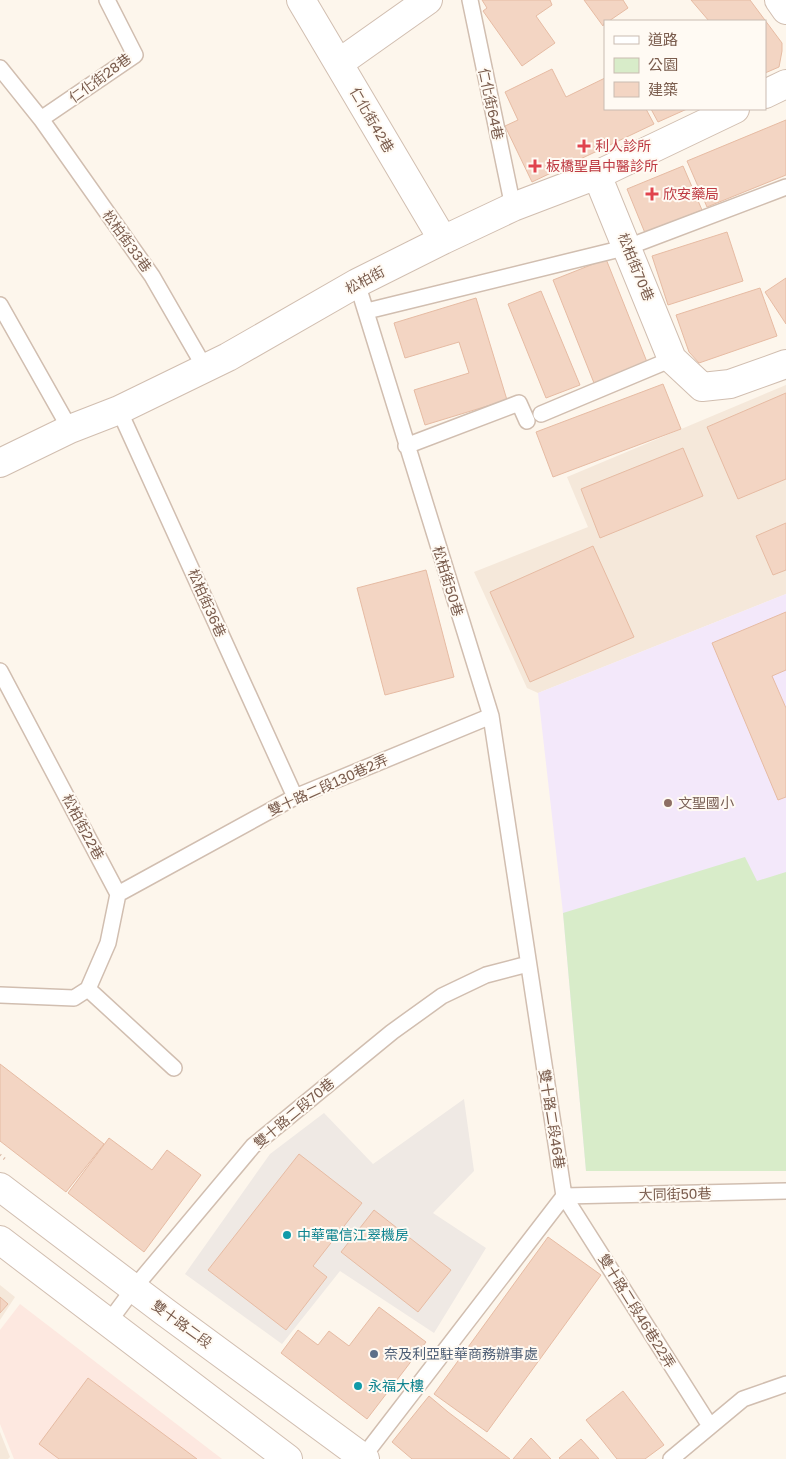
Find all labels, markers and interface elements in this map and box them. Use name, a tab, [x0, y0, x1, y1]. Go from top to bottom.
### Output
legend	[604, 20, 766, 110]
text: 道路	[648, 30, 678, 48]
street label: 仁化街28巷	[65, 49, 134, 106]
text: 公園	[648, 55, 678, 73]
street label: 仁化街64巷	[476, 66, 507, 141]
text: 建築	[648, 80, 678, 98]
street label: 仁化街42巷	[347, 84, 398, 155]
place label: 利人診所	[595, 137, 651, 154]
marker: 利人診所	[577, 139, 591, 153]
place label: 板橋聖昌中醫診所	[546, 157, 658, 174]
marker: 板橋聖昌中醫診所	[528, 159, 542, 173]
place label: 欣安藥局	[663, 185, 719, 202]
marker: 欣安藥局	[645, 187, 659, 201]
street label: 松柏街33巷	[99, 206, 156, 275]
street label: 松柏街70巷	[615, 230, 658, 303]
street label: 松柏街	[342, 262, 387, 297]
street label: 松柏街50巷	[430, 544, 467, 618]
street label: 松柏街36巷	[185, 566, 230, 639]
street label: 雙十路二段130巷2弄	[265, 750, 391, 819]
street label: 松柏街22巷	[59, 791, 108, 863]
place label: 文聖國小	[678, 794, 734, 811]
marker: 文聖國小	[662, 797, 674, 809]
street label: 雙十路二段46巷	[536, 1068, 569, 1170]
street label: 雙十路二段70巷	[250, 1074, 337, 1151]
street label: 大同街50巷	[638, 1184, 712, 1203]
place label: 中華電信江翠機房	[297, 1226, 409, 1243]
marker: 中華電信江翠機房	[281, 1229, 293, 1241]
street label: 雙十路二段46巷22弄	[595, 1251, 679, 1371]
street label: 雙十路二段	[149, 1296, 216, 1351]
place label: 奈及利亞駐華商務辦事處	[384, 1345, 538, 1362]
marker: 奈及利亞駐華商務辦事處	[368, 1348, 380, 1360]
place label: 永福大樓	[368, 1377, 424, 1394]
marker: 永福大樓	[352, 1380, 364, 1392]

